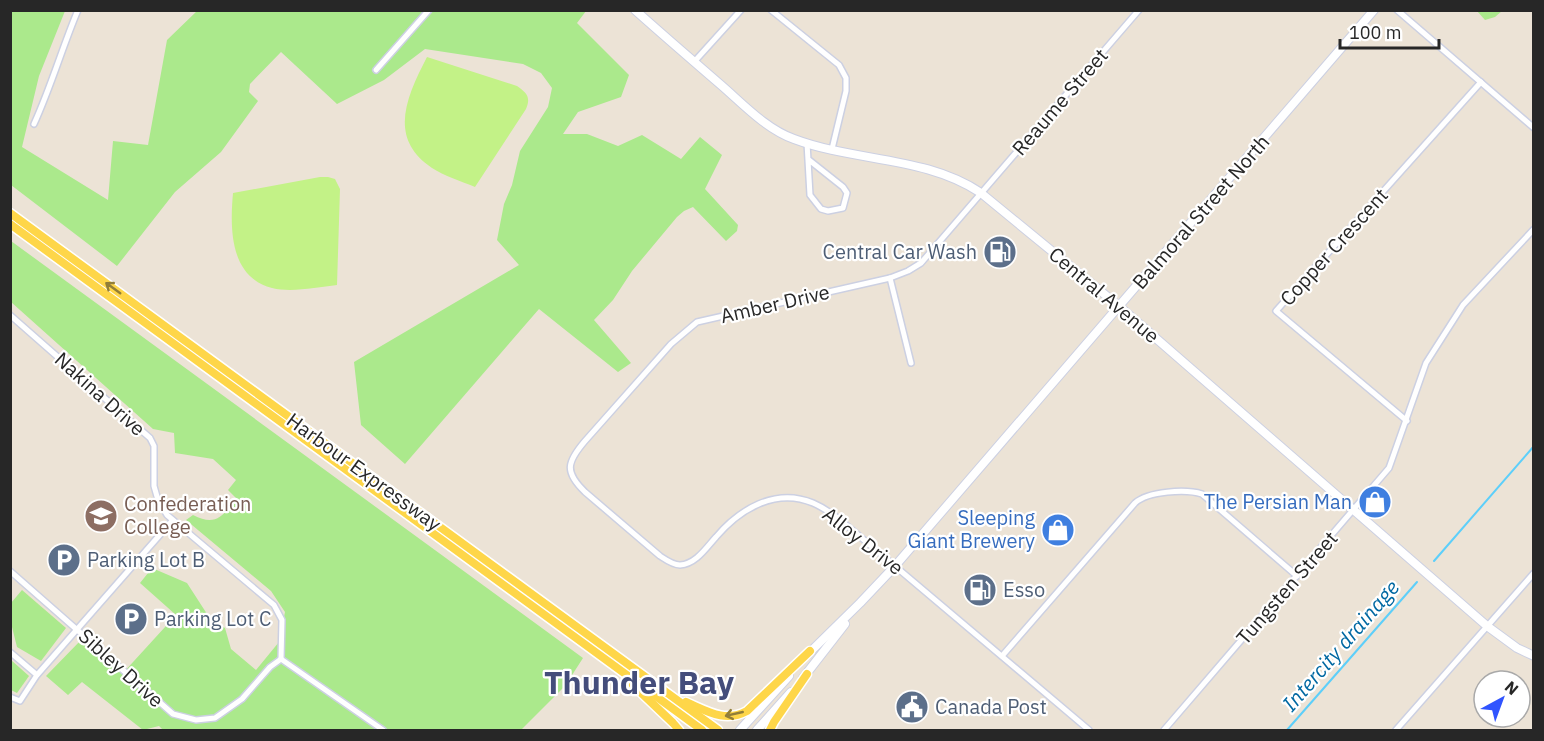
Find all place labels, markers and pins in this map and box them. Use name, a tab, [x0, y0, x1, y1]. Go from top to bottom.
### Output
fuel station icon: Central Car Wash	[982, 234, 1018, 270]
place label: Central Car Wash	[823, 238, 977, 265]
shop icon: The Persian Man	[1357, 484, 1393, 520]
place label: The Persian Man	[1204, 488, 1352, 515]
place label: Confederation College	[124, 490, 251, 540]
school or university icon: Confederation College	[83, 498, 119, 534]
place label: Sleeping Giant Brewery	[907, 504, 1035, 554]
shop icon: Sleeping Giant Brewery	[1040, 512, 1076, 548]
parking icon: Parking Lot B	[46, 542, 82, 578]
place label: Parking Lot B	[87, 546, 205, 573]
fuel station icon: Esso	[962, 572, 998, 608]
place label: Esso	[1003, 576, 1045, 603]
parking icon: Parking Lot C	[113, 601, 149, 637]
place label: Parking Lot C	[154, 605, 271, 632]
public building icon: Canada Post	[894, 689, 930, 725]
place label: Canada Post	[935, 693, 1047, 720]

